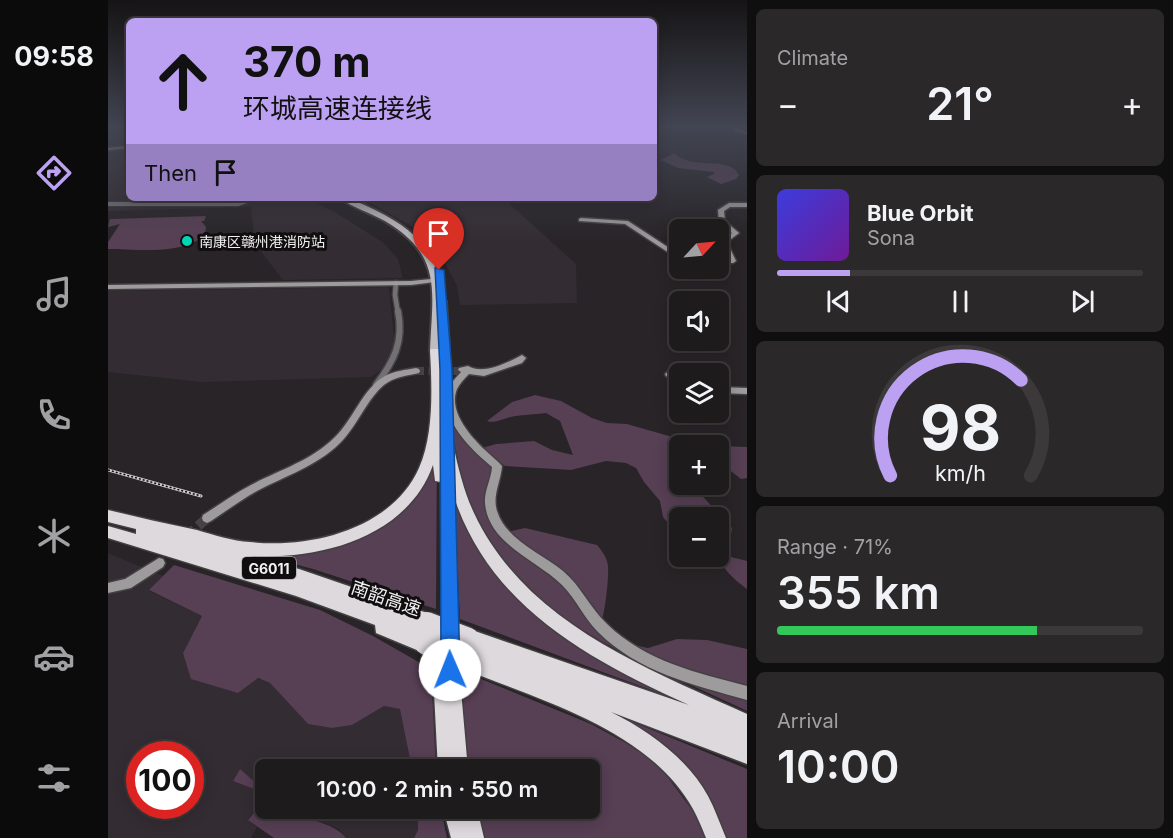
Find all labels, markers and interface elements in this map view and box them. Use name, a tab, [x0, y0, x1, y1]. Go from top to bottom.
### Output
text: 370 m	[243, 36, 370, 87]
text: 09:58	[14, 40, 94, 73]
icon: ahead	[144, 42, 222, 120]
text: Climate	[777, 46, 848, 70]
text: 21°	[926, 76, 994, 131]
text: −	[777, 84, 799, 124]
text: +	[1121, 84, 1143, 124]
text: 环城高速连接线	[243, 92, 432, 125]
icon: directions	[33, 152, 75, 194]
icon: arrive	[209, 156, 242, 189]
text: Then	[144, 160, 197, 186]
text: Blue Orbit	[867, 200, 974, 226]
pin	[413, 208, 464, 270]
icon: arrive	[422, 217, 455, 250]
north arrow	[669, 219, 729, 279]
map controls	[669, 219, 729, 567]
text: Sona	[867, 226, 915, 250]
place label: 南康区赣州港消防站	[199, 233, 325, 250]
marker: 南康区赣州港消防站	[180, 234, 194, 248]
icon: music	[33, 273, 75, 315]
icon: previous	[822, 285, 855, 318]
icon: pause	[944, 285, 977, 318]
icon: next	[1066, 285, 1099, 318]
button: sound	[669, 291, 729, 351]
button: layers	[669, 363, 729, 423]
text: 98	[919, 390, 1001, 465]
icon: phone	[33, 394, 75, 436]
button: +	[669, 435, 729, 495]
text: km/h	[935, 460, 985, 486]
button: −	[669, 507, 729, 567]
icon: climate	[33, 515, 75, 557]
text: Range · 71%	[777, 535, 893, 559]
road number: G6011	[242, 557, 296, 579]
text: 355 km	[777, 565, 940, 620]
street label: 南韶高速	[349, 576, 423, 620]
icon: car	[33, 636, 75, 678]
position arrow	[418, 638, 482, 702]
text: Arrival	[777, 709, 839, 733]
text: 10:00	[777, 739, 899, 794]
speed limit sign: 100	[126, 741, 204, 819]
icon: filters	[33, 757, 75, 799]
text: 10:00 · 2 min · 550 m	[317, 776, 538, 802]

